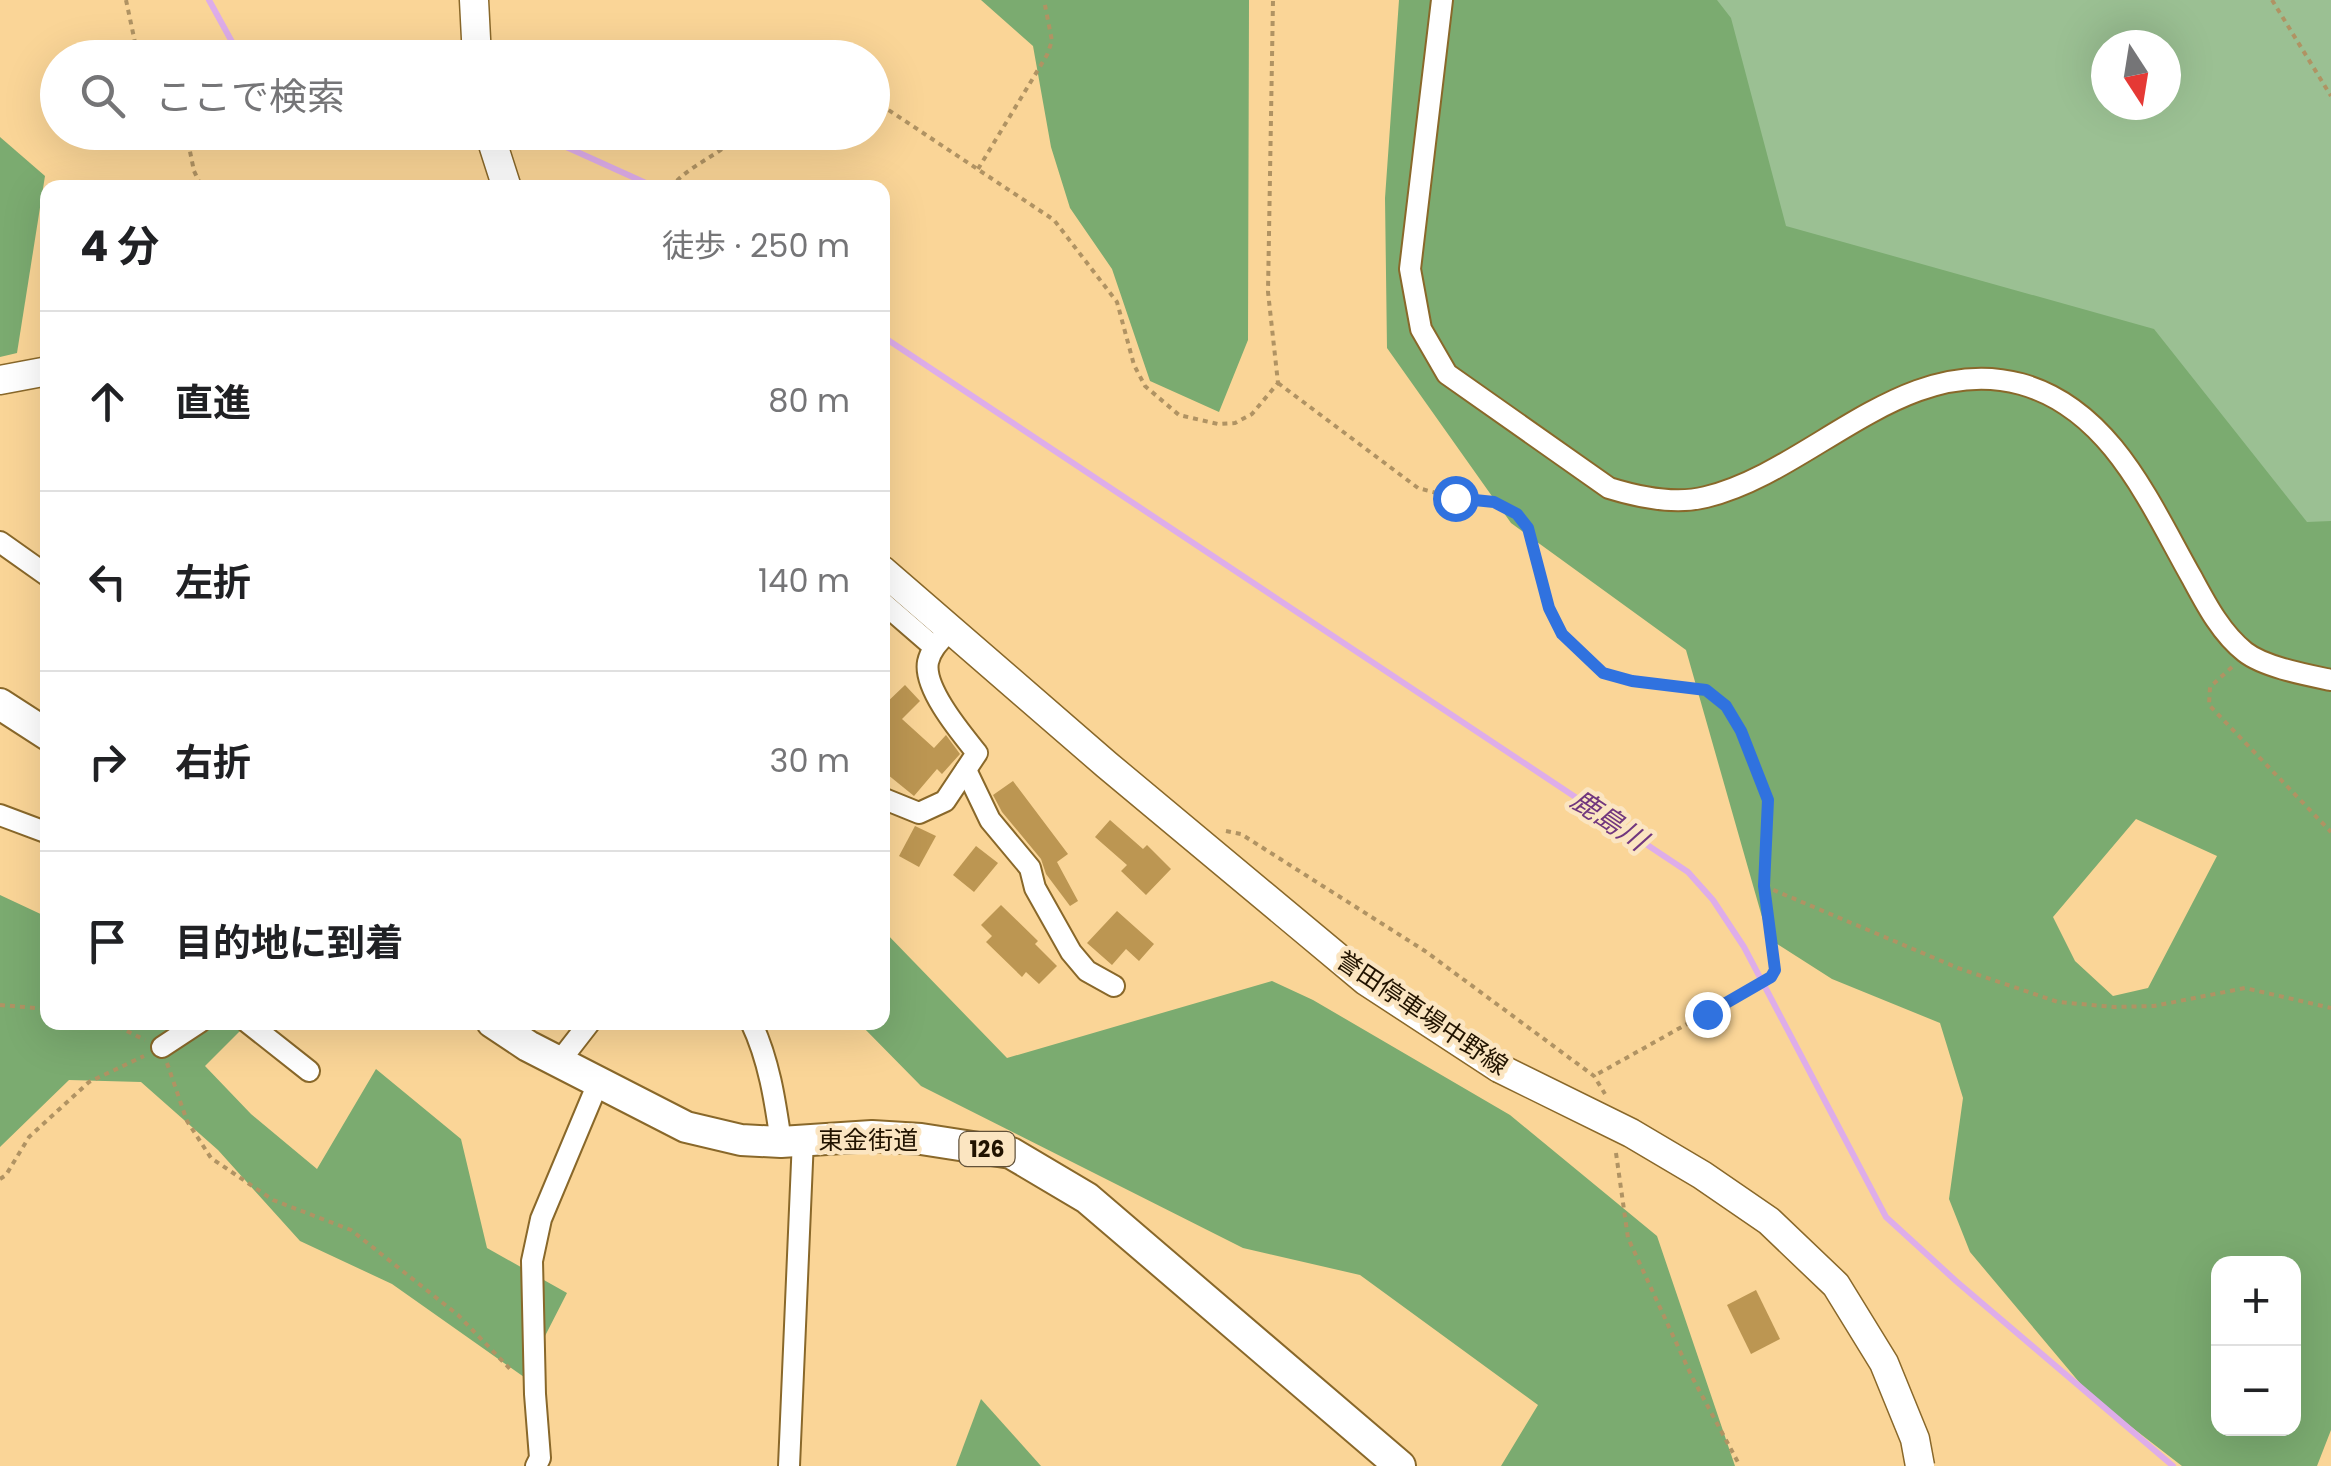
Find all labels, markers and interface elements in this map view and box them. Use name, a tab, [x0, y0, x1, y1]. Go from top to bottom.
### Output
north arrow	[2091, 30, 2181, 120]
search box	[40, 40, 890, 150]
icon: search	[75, 68, 130, 123]
text: ここで検索	[155, 70, 345, 123]
text: 4 分	[80, 217, 159, 276]
text: 徒歩 · 250 m	[662, 223, 850, 268]
icon: ahead	[80, 374, 135, 429]
text: 直進	[175, 376, 251, 429]
text: 80 m	[768, 378, 850, 423]
route start	[1433, 476, 1479, 522]
icon: left	[80, 554, 135, 609]
text: 左折	[175, 556, 251, 609]
text: 140 m	[758, 558, 850, 603]
icon: right	[80, 734, 135, 789]
text: 右折	[175, 736, 251, 789]
text: 30 m	[770, 738, 850, 783]
water label: 鹿島川	[1563, 780, 1657, 861]
icon: arrive	[80, 914, 135, 969]
text: 目的地に到着	[175, 916, 403, 969]
street label: 誉田停車場中野線	[1329, 943, 1515, 1083]
route end	[1685, 992, 1731, 1038]
street label: 東金街道	[818, 1123, 918, 1158]
road number: 126	[960, 1132, 1014, 1166]
map controls	[2211, 1256, 2301, 1436]
button: +	[2211, 1256, 2301, 1346]
button: −	[2211, 1346, 2301, 1436]

